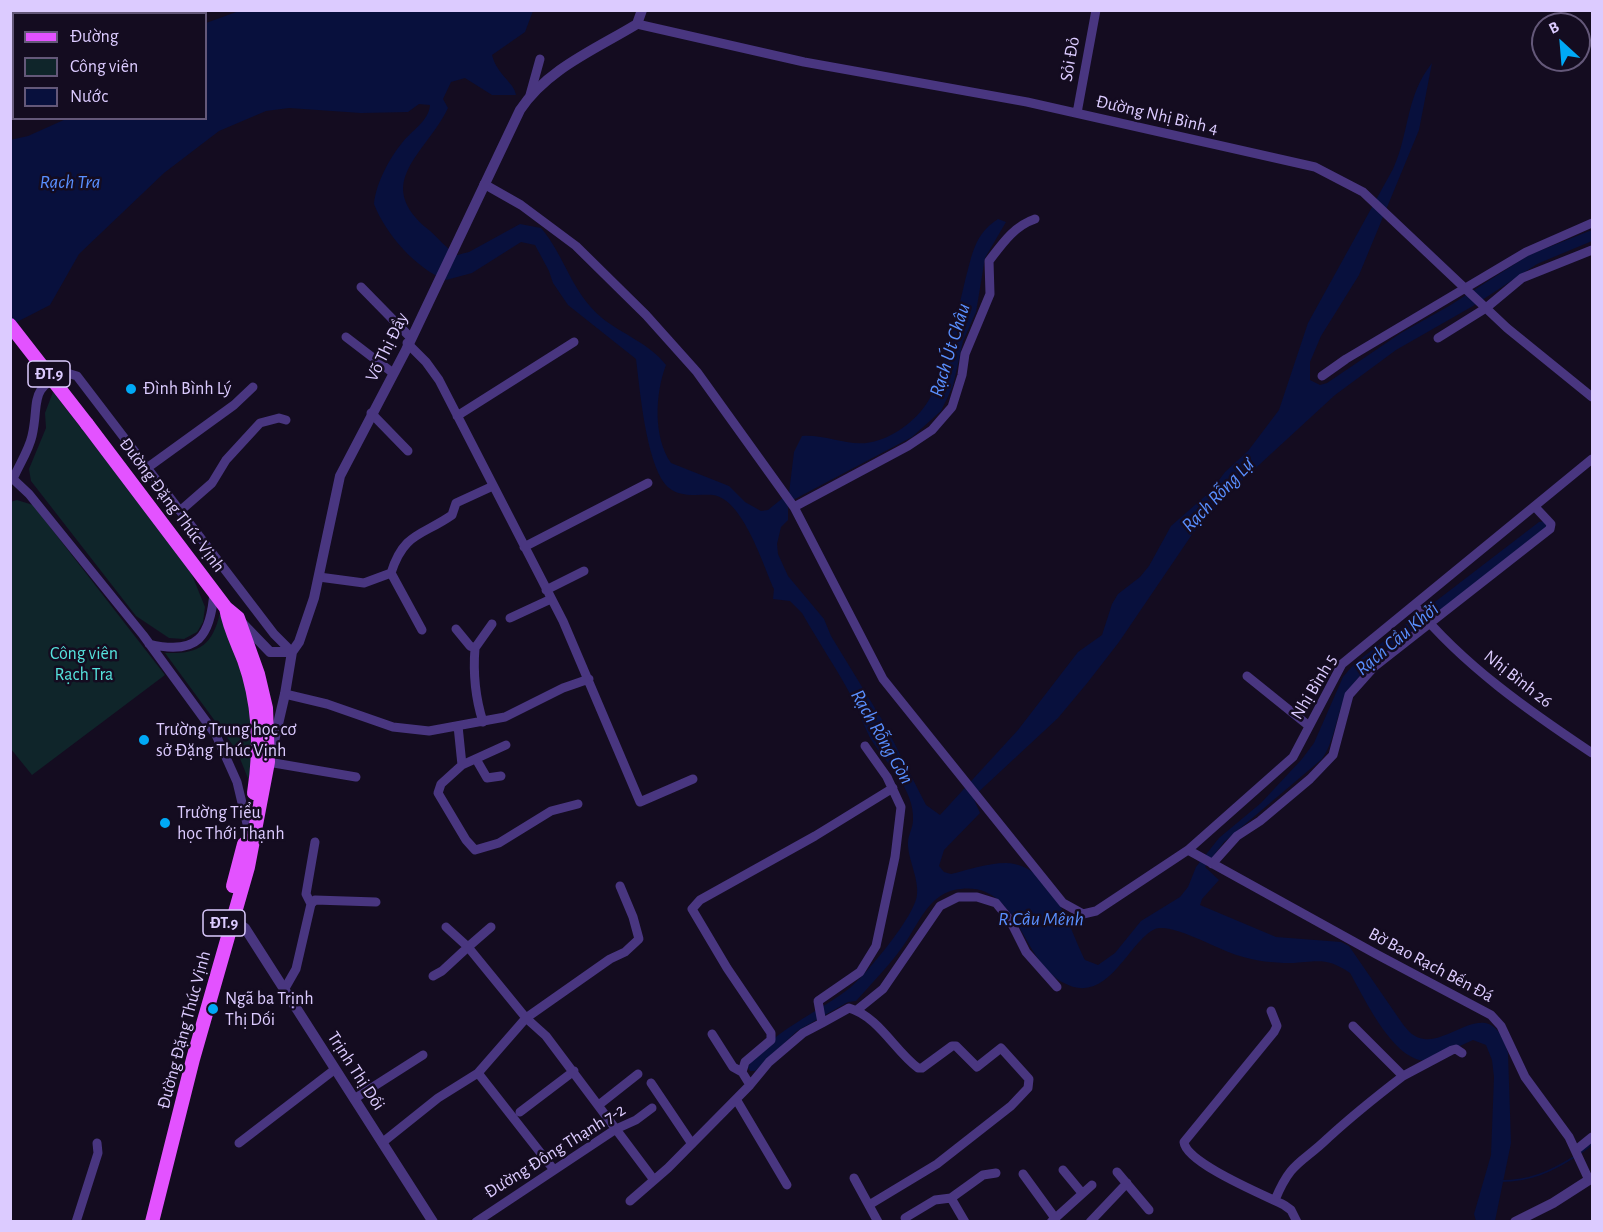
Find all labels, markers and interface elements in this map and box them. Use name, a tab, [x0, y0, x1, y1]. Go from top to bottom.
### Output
legend	[12, 12, 207, 120]
north arrow	[1531, 12, 1591, 72]
text: B	[1546, 18, 1562, 37]
text: Đường	[70, 28, 119, 46]
street label: Sỏi Đỏ	[1055, 35, 1085, 83]
text: Công viên	[70, 58, 138, 76]
text: Nước	[70, 88, 108, 106]
street label: Đường Nhị Bình 4	[1094, 90, 1220, 140]
water label: Rạch Tra	[40, 170, 100, 194]
water label: Rạch Út Châu	[924, 300, 976, 400]
street label: Võ Thị Đầy	[361, 309, 413, 385]
road number: ĐT.9	[28, 361, 70, 387]
place label: Đình Bình Lý	[143, 378, 232, 400]
marker: Đình Bình Lý	[124, 382, 138, 396]
street label: Đường Đặng Thúc Vịnh	[114, 433, 230, 577]
water label: Rạch Rỗng Lự	[1177, 453, 1259, 537]
water label: Rạch Cầu Khởi	[1350, 597, 1444, 681]
park label: Công viên Rạch Tra	[50, 643, 118, 686]
street label: Nhị Bình 26	[1479, 645, 1557, 713]
street label: Nhị Bình 5	[1286, 651, 1342, 723]
water label: Rạch Rỗng Gòn	[845, 685, 919, 789]
place label: Trường Trung học cơ sở Đặng Thúc Vịnh	[156, 719, 297, 762]
marker: Trường Trung học cơ sở Đặng Thúc Vịnh	[137, 733, 151, 747]
place label: Trường Tiểu học Thới Thạnh	[177, 802, 285, 844]
marker: Trường Tiểu học Thới Thạnh	[158, 816, 172, 830]
water label: R.Cầu Mênh	[998, 907, 1084, 931]
road number: ĐT.9	[203, 910, 245, 936]
street label: Bờ Bao Rạch Bến Đá	[1365, 923, 1497, 1007]
street label: Đường Đặng Thúc Vịnh	[152, 949, 216, 1111]
place label: Ngã ba Trịnh Thị Dối	[225, 988, 314, 1030]
marker: Ngã ba Trịnh Thị Dối	[206, 1002, 220, 1016]
street label: Trịnh Thị Dối	[323, 1028, 389, 1114]
street label: Đường Đông Thạnh 7-2	[480, 1099, 630, 1203]

